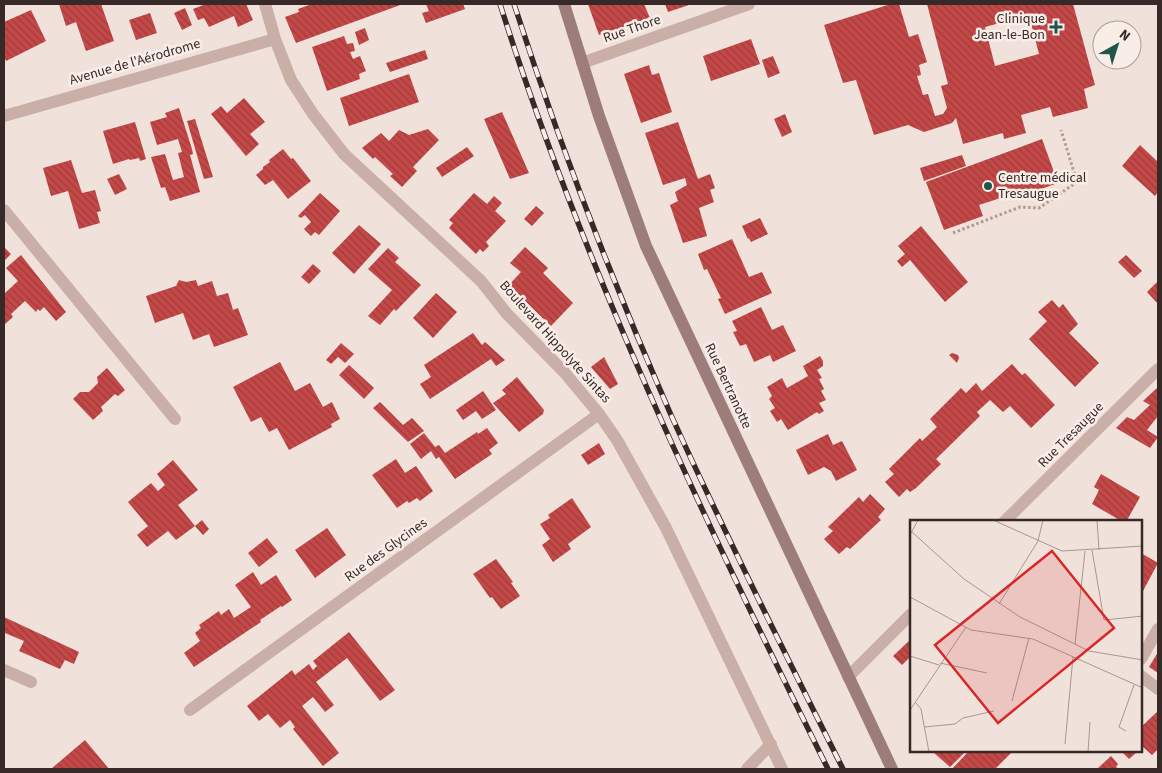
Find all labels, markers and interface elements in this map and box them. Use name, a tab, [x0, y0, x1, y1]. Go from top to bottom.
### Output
place label: Clinique Jean-le-Bon	[974, 9, 1045, 45]
street label: Rue Thore	[601, 10, 664, 48]
marker: Clinique Jean-le-Bon	[1049, 20, 1063, 34]
north arrow	[1092, 20, 1142, 70]
text: N	[1115, 25, 1134, 46]
street label: Avenue de l'Aérodrome	[67, 34, 203, 90]
place label: Centre médical Tresaugue	[998, 168, 1087, 204]
marker: Centre médical Tresaugue	[982, 180, 994, 192]
street label: Boulevard Hippolyte Sintas	[494, 276, 616, 408]
street label: Rue Bertranotte	[699, 340, 757, 432]
street label: Rue Tresaugue	[1034, 397, 1109, 472]
street label: Rue des Glycines	[341, 513, 432, 587]
inset map	[910, 520, 1142, 753]

